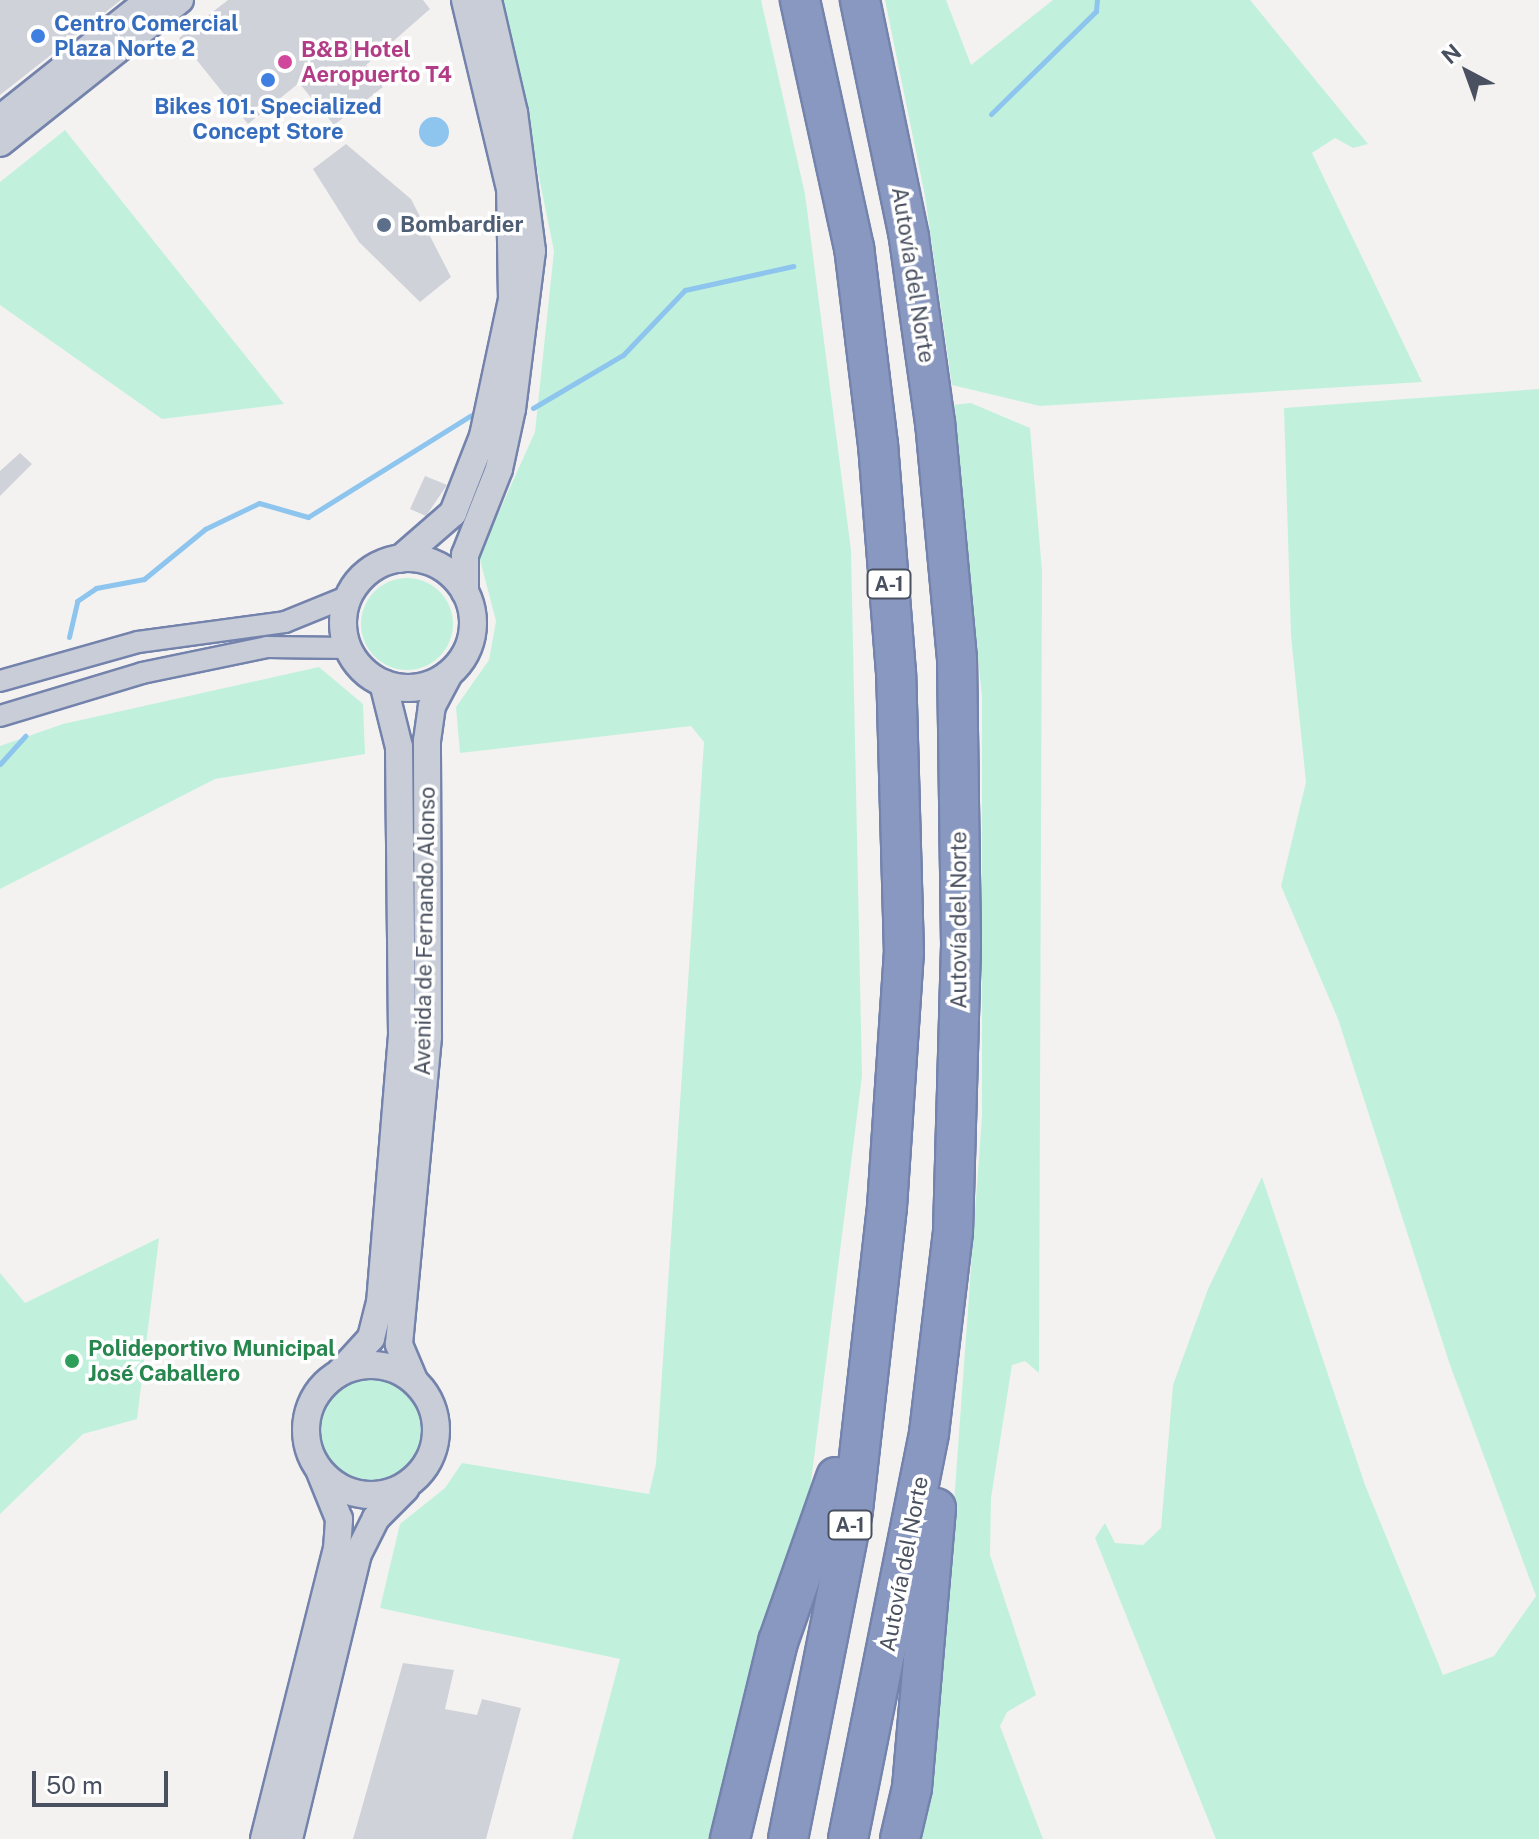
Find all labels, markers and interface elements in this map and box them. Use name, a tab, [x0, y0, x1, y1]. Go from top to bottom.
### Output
place label: Centro Comercial Plaza Norte 2	[54, 10, 238, 62]
marker: Centro Comercial Plaza Norte 2	[29, 27, 47, 45]
north arrow	[1427, 32, 1507, 112]
place label: B&B Hotel Aeropuerto T4	[301, 36, 452, 88]
text: N	[1436, 38, 1466, 69]
marker: B&B Hotel Aeropuerto T4	[276, 53, 294, 71]
marker: Bikes 101. Specialized Concept Store	[259, 71, 277, 89]
place label: Bikes 101. Specialized Concept Store	[154, 93, 382, 144]
street label: Autovía del Norte	[886, 185, 940, 365]
place label: Bombardier	[400, 212, 523, 238]
marker: Bombardier	[375, 216, 393, 234]
road number: A-1	[865, 568, 913, 600]
street label: Avenida de Fernando Alonso	[409, 786, 441, 1076]
street label: Autovía del Norte	[946, 831, 972, 1009]
place label: Polideportivo Municipal José Caballero	[88, 1335, 336, 1386]
marker: Polideportivo Municipal José Caballero	[63, 1352, 81, 1370]
street label: Autovía del Norte	[874, 1474, 934, 1654]
road number: A-1	[826, 1509, 874, 1541]
scale bar	[36, 1755, 172, 1805]
text: 50 m	[46, 1771, 103, 1799]

